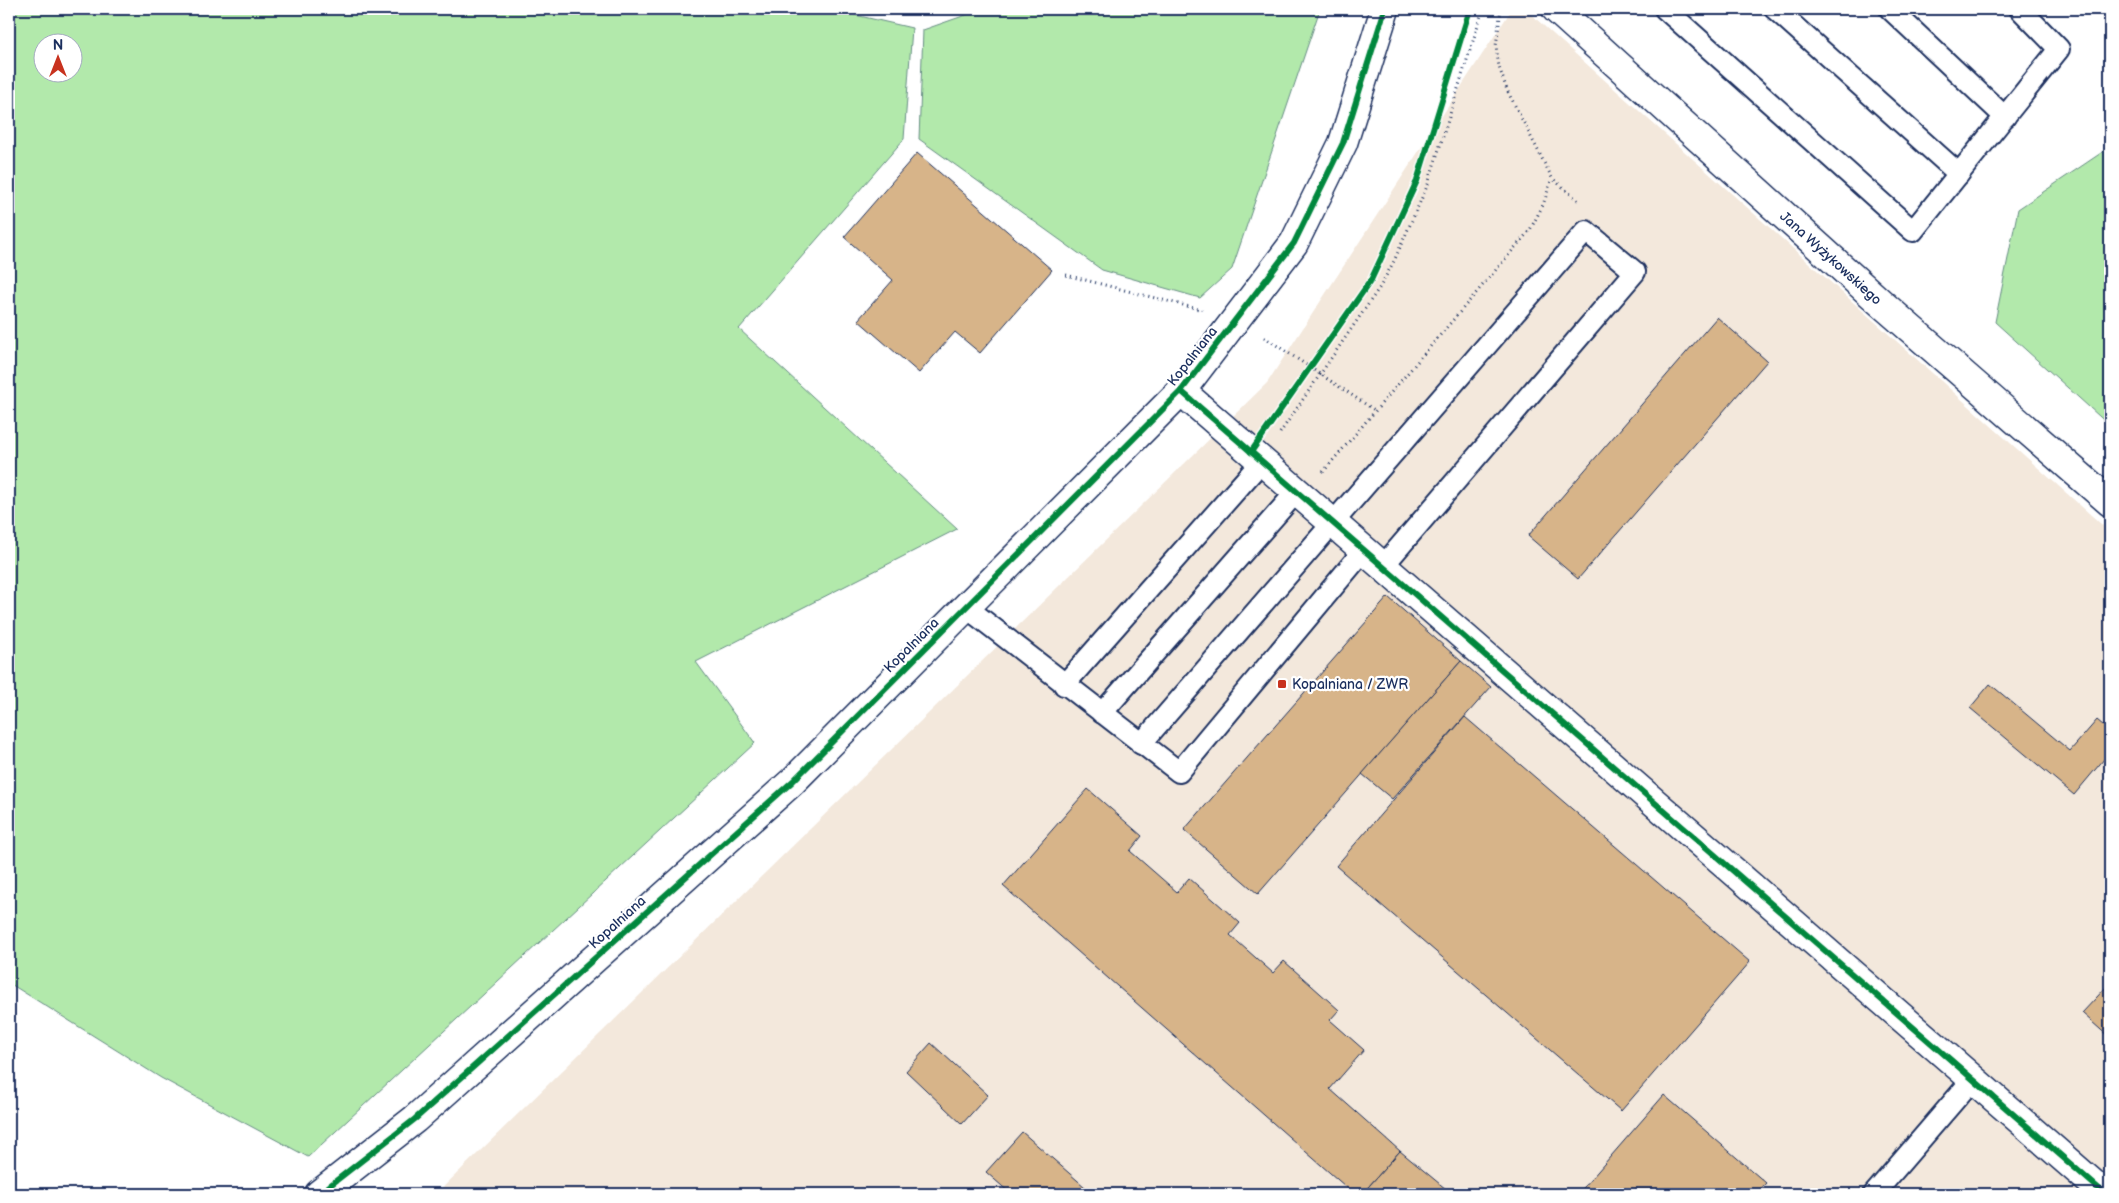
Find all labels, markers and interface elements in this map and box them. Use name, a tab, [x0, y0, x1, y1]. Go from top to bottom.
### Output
north arrow	[32, 32, 82, 82]
text: N	[53, 37, 63, 54]
street label: Jana Wyżykowskiego	[1776, 208, 1885, 309]
street label: Kopalniana	[1164, 323, 1221, 389]
street label: Kopalniana	[880, 614, 942, 676]
place label: Kopalniana / ZWR	[1292, 676, 1408, 693]
marker: Kopalniana / ZWR	[1276, 678, 1288, 690]
street label: Kopalniana	[585, 892, 649, 952]

